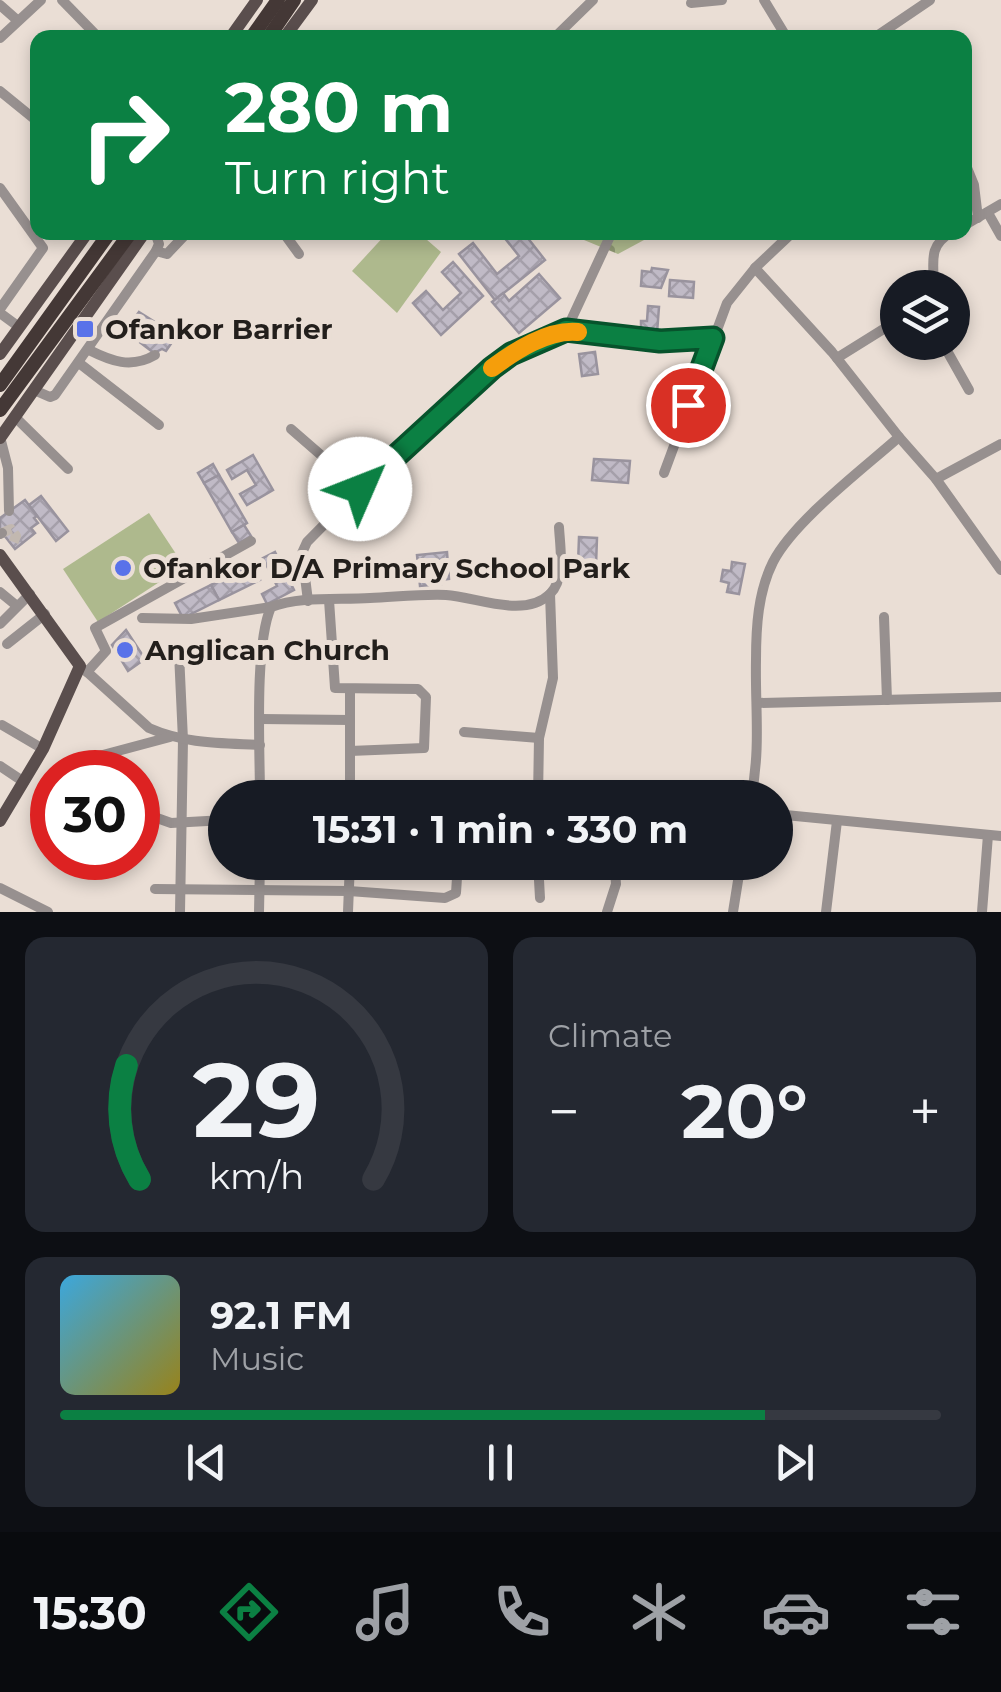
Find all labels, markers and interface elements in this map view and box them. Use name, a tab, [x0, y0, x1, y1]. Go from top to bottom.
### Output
text: 280 m	[225, 64, 453, 150]
icon: right	[60, 70, 190, 200]
text: Turn right	[225, 150, 450, 205]
map controls	[880, 270, 970, 360]
button: layers	[880, 270, 970, 360]
place label: Ofankor Barrier	[105, 312, 333, 346]
marker: Ofankor Barrier	[74, 318, 96, 340]
pin	[646, 363, 731, 448]
icon: arrive	[661, 378, 716, 433]
position arrow	[308, 437, 412, 541]
place label: Ofankor D/A Primary School Park	[143, 551, 631, 585]
marker: Ofankor D/A Primary School Park	[112, 557, 134, 579]
place label: Anglican Church	[144, 633, 390, 667]
marker: Anglican Church	[114, 639, 136, 661]
speed limit sign: 30	[30, 750, 160, 880]
text: 15:31 · 1 min · 330 m	[313, 806, 688, 853]
text: Climate	[548, 1016, 672, 1055]
text: 29	[193, 1036, 320, 1163]
text: 20°	[681, 1065, 808, 1157]
text: −	[548, 1078, 580, 1145]
text: +	[909, 1078, 941, 1145]
text: km/h	[209, 1154, 304, 1198]
text: 92.1 FM	[210, 1292, 352, 1339]
text: Music	[210, 1339, 304, 1378]
icon: previous	[179, 1435, 234, 1490]
icon: pause	[473, 1435, 528, 1490]
icon: next	[767, 1435, 822, 1490]
icon: directions	[214, 1577, 284, 1647]
icon: music	[350, 1577, 420, 1647]
icon: phone	[487, 1577, 557, 1647]
icon: climate	[624, 1577, 694, 1647]
icon: car	[761, 1577, 831, 1647]
icon: filters	[898, 1577, 968, 1647]
text: 15:30	[33, 1585, 147, 1640]

